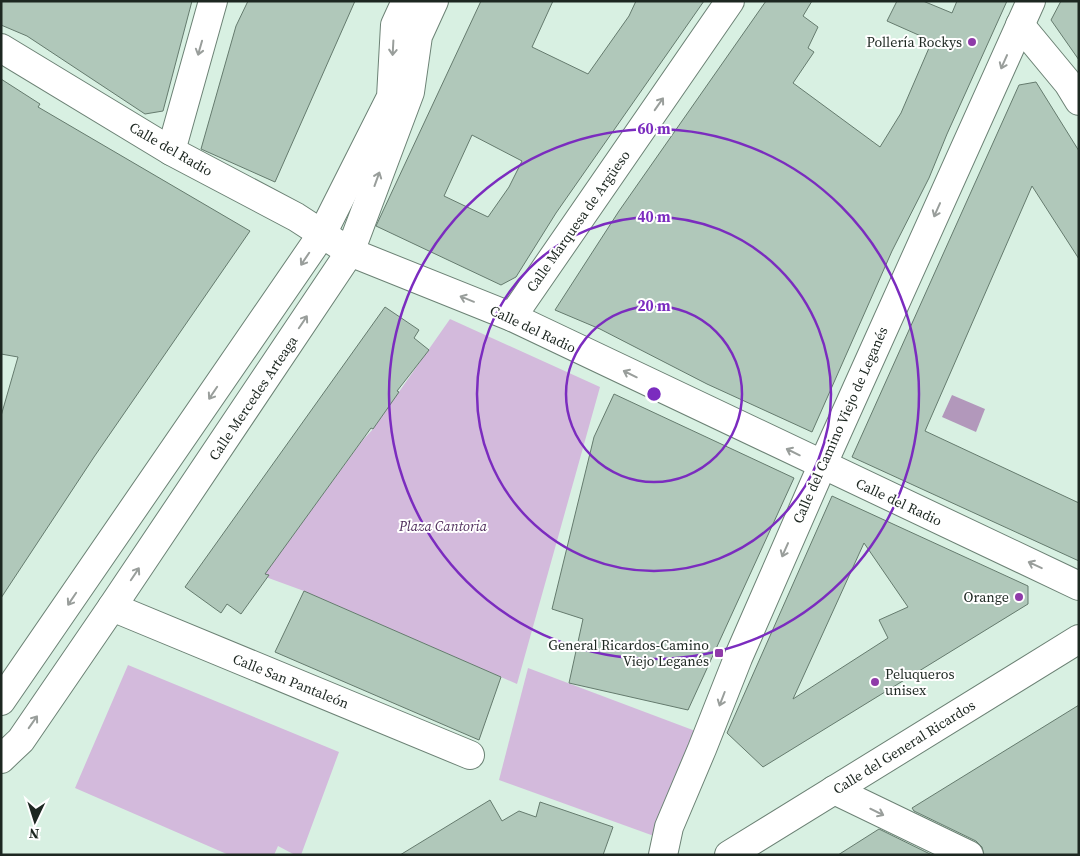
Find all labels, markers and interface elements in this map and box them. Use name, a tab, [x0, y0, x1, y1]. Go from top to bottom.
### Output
place label: Pollería Rockys	[866, 32, 962, 52]
marker: Pollería Rockys	[966, 36, 978, 48]
one-way arrow	[389, 39, 398, 55]
one-way arrow	[194, 40, 204, 56]
one-way arrow	[998, 54, 1008, 69]
one-way arrow	[654, 97, 664, 111]
street label: Calle del Radio	[126, 117, 217, 181]
text: 60 m	[637, 118, 671, 139]
street label: Calle Marquesa de Argüeso	[521, 146, 635, 296]
one-way arrow	[373, 172, 382, 187]
one-way arrow	[932, 202, 942, 217]
text: 40 m	[637, 206, 671, 227]
one-way arrow	[300, 251, 310, 265]
one-way arrow	[460, 294, 475, 303]
text: 20 m	[637, 295, 671, 316]
street label: Calle del Radio	[487, 300, 580, 358]
one-way arrow	[298, 316, 308, 330]
street label: Calle del Camino Viejo de Leganés	[787, 323, 893, 527]
street label: Calle Mercedes Arteaga	[204, 331, 303, 464]
one-way arrow	[623, 369, 638, 378]
one-way arrow	[208, 385, 218, 399]
centre of rings	[645, 385, 663, 403]
one-way arrow	[785, 446, 800, 456]
street label: Calle del Radio	[853, 473, 946, 531]
park label: Plaza Cantoria	[398, 516, 488, 536]
one-way arrow	[780, 542, 790, 557]
one-way arrow	[1028, 560, 1043, 570]
one-way arrow	[130, 567, 140, 581]
place label: Orange	[964, 587, 1009, 607]
one-way arrow	[67, 591, 77, 605]
marker: Orange	[1013, 591, 1025, 603]
place label: General Ricardos-Camino Viejo Leganés	[548, 635, 709, 671]
marker: General Ricardos-Camino Viejo Leganés	[713, 647, 725, 659]
street label: Calle San Pantaleón	[230, 649, 352, 714]
place label: Peluqueros unisex	[885, 664, 955, 700]
marker: Peluqueros unisex	[869, 676, 881, 688]
one-way arrow	[716, 692, 725, 707]
street label: Calle del General Ricardos	[829, 695, 979, 799]
one-way arrow	[28, 715, 38, 729]
north arrow	[10, 796, 60, 846]
one-way arrow	[869, 808, 884, 817]
text: N	[28, 824, 40, 844]

